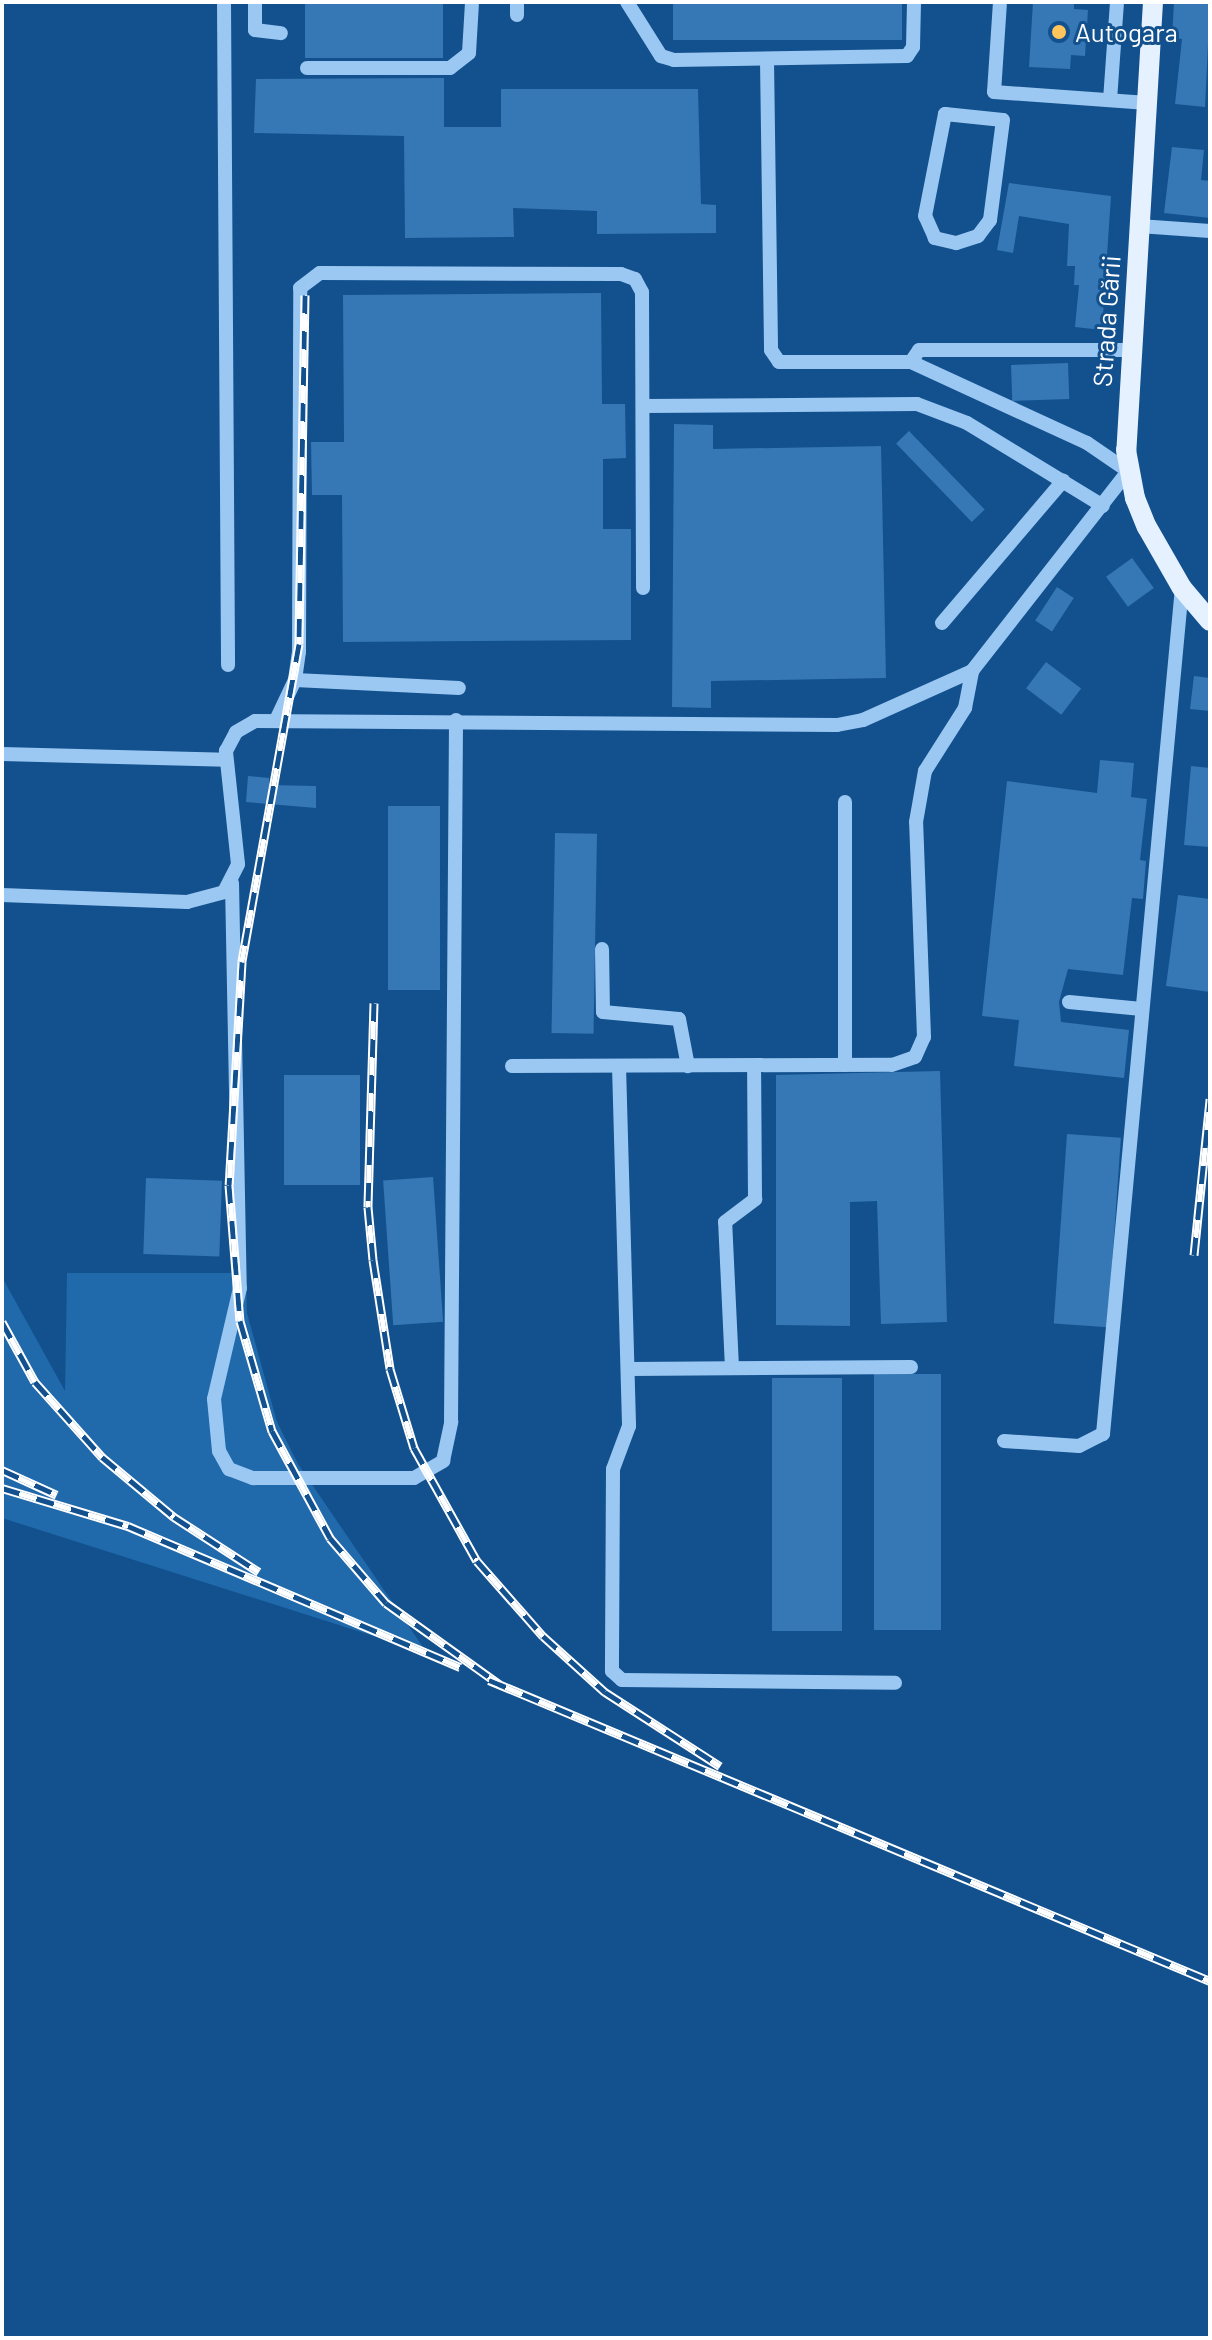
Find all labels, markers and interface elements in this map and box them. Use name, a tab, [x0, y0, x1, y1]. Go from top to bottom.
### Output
place label: Autogara	[1075, 16, 1178, 48]
marker: Autogara	[1050, 23, 1068, 41]
street label: Strada Gării	[1086, 254, 1126, 388]

